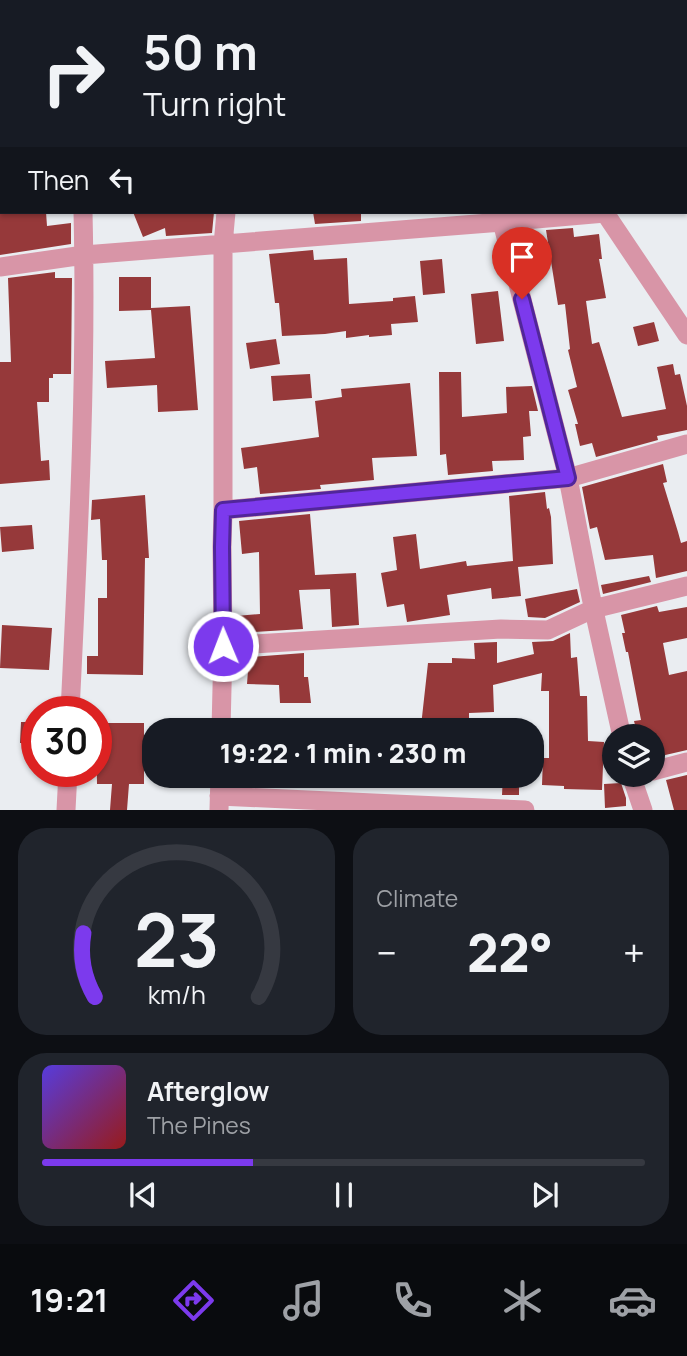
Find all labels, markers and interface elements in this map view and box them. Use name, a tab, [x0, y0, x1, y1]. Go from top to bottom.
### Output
text: 50 m	[143, 18, 258, 85]
icon: right	[28, 28, 119, 119]
text: Turn right	[143, 82, 286, 126]
icon: left	[103, 161, 141, 199]
text: Then	[28, 162, 89, 198]
pin	[492, 227, 552, 299]
icon: arrive	[503, 238, 541, 276]
position arrow	[186, 609, 260, 683]
speed limit sign: 30	[21, 696, 112, 787]
map controls	[602, 724, 665, 787]
button: layers	[602, 724, 665, 787]
text: 19:22 · 1 min · 230 m	[220, 735, 466, 771]
text: Climate	[377, 882, 458, 914]
text: 23	[133, 890, 219, 990]
text: 22°	[467, 917, 553, 988]
text: −	[377, 926, 397, 978]
text: +	[623, 926, 645, 978]
text: km/h	[147, 977, 205, 1012]
text: Afterglow	[147, 1073, 269, 1109]
text: The Pines	[147, 1109, 251, 1141]
icon: previous	[124, 1176, 162, 1214]
icon: pause	[325, 1176, 363, 1214]
icon: next	[526, 1176, 564, 1214]
icon: directions	[169, 1276, 218, 1325]
icon: music	[279, 1276, 328, 1325]
icon: phone	[388, 1276, 437, 1325]
icon: climate	[498, 1276, 547, 1325]
icon: car	[608, 1276, 657, 1325]
text: 19:21	[30, 1278, 108, 1322]

